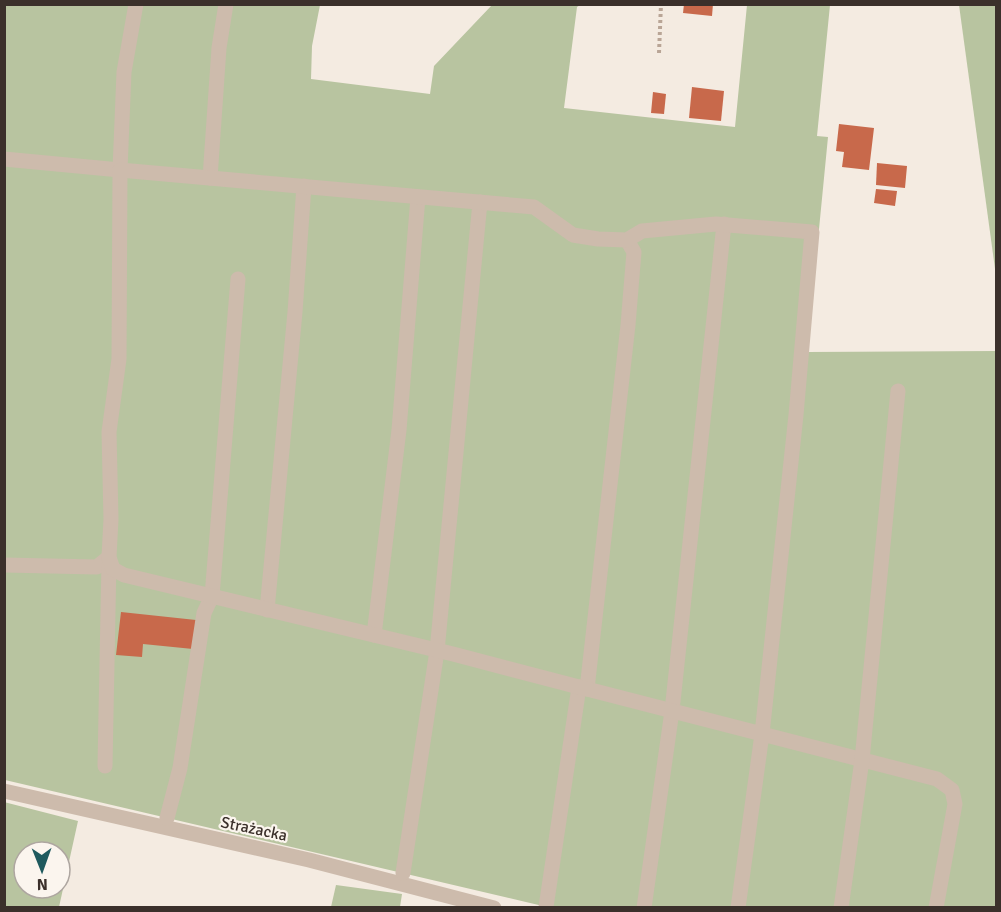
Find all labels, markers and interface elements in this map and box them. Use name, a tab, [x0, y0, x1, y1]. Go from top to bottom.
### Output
street label: Strażacka	[219, 812, 289, 846]
north arrow	[12, 840, 72, 900]
text: N	[37, 874, 48, 894]

